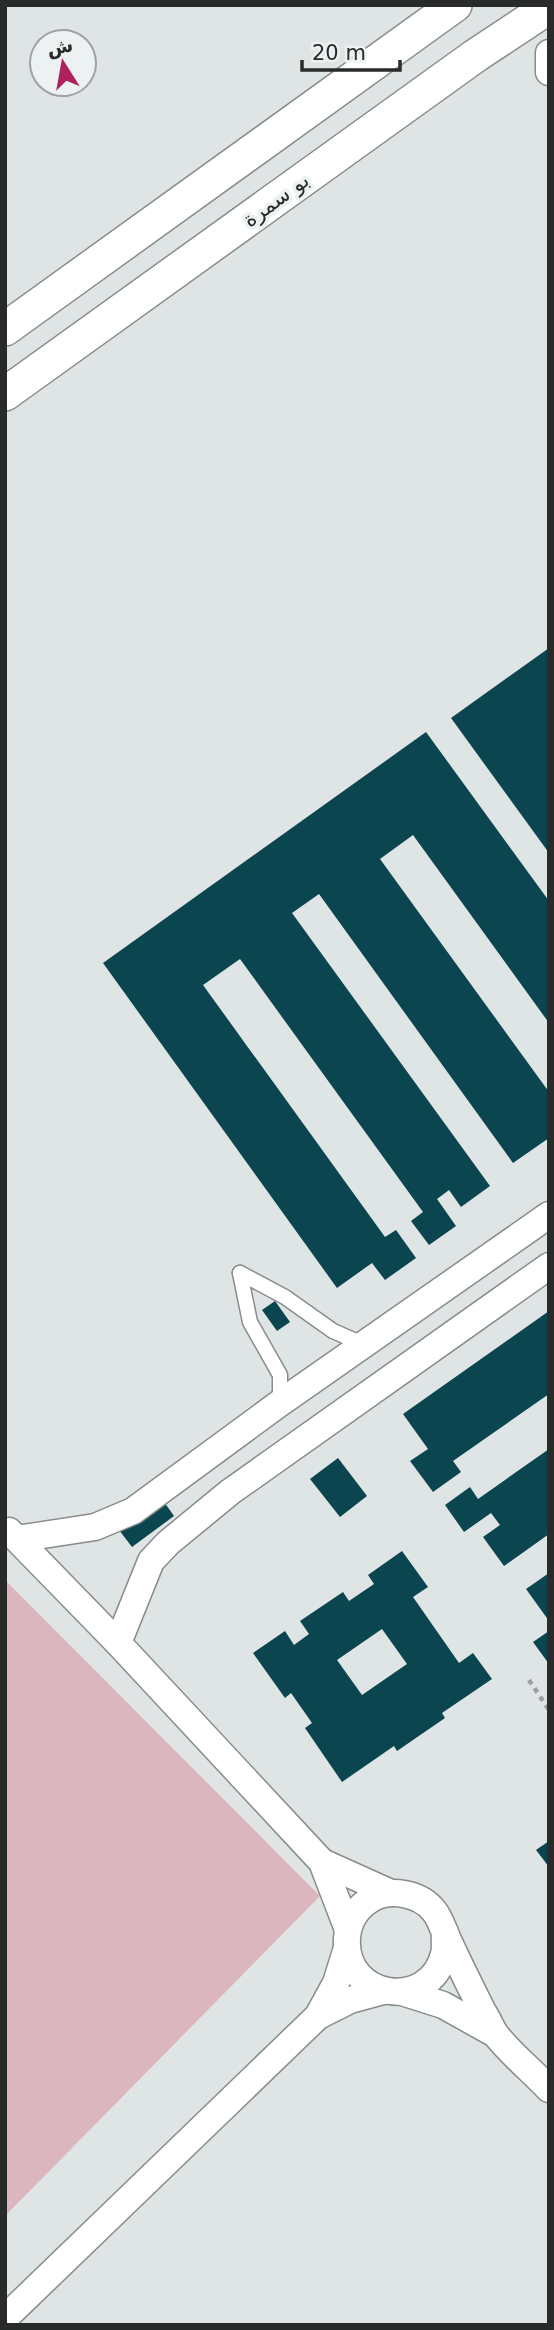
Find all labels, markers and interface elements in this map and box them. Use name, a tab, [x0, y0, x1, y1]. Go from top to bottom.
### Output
north arrow	[28, 28, 98, 98]
scale bar	[302, 28, 400, 72]
text: ش	[45, 33, 75, 61]
text: 20 m	[312, 41, 366, 65]
street label: بو سمرة	[238, 168, 314, 232]

